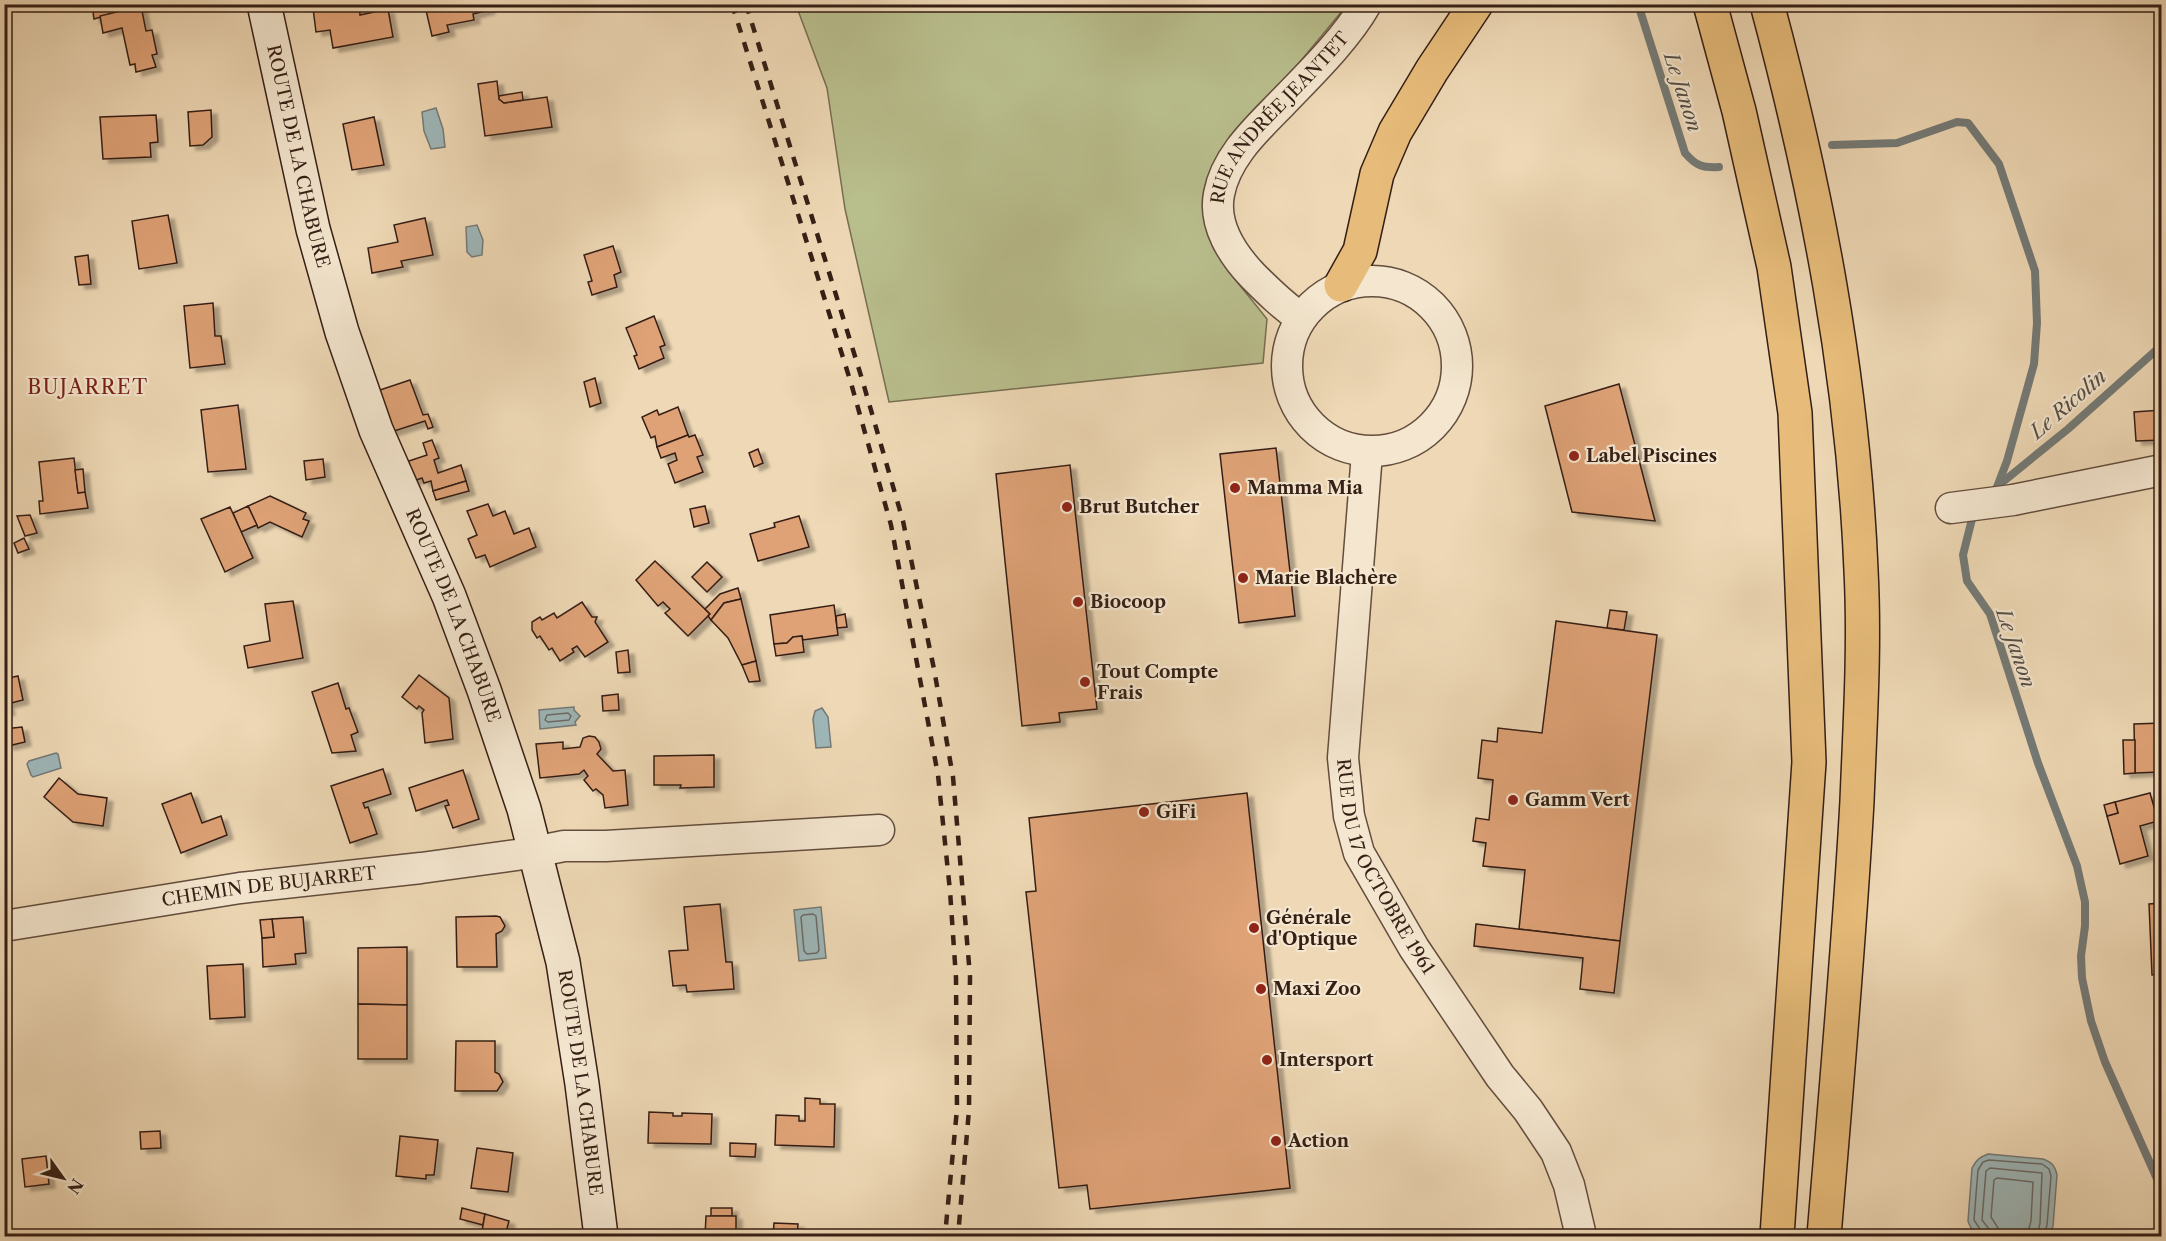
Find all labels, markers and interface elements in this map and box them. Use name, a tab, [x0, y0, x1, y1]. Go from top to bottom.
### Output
street label: RUE ANDRÉE JEANTET	[1207, 27, 1354, 205]
street label: ROUTE DE LA CHABURE	[262, 43, 334, 270]
water label: Le Janon	[1658, 47, 1707, 135]
water label: Le Ricolin	[2023, 364, 2111, 445]
district label: BUJARRET	[27, 375, 149, 399]
place label: Label Piscines	[1586, 445, 1717, 467]
marker: Label Piscines	[1567, 449, 1581, 463]
place label: Mamma Mia	[1247, 477, 1364, 499]
marker: Mamma Mia	[1228, 481, 1242, 495]
place label: Brut Butcher	[1079, 496, 1199, 518]
marker: Brut Butcher	[1060, 500, 1074, 514]
street label: ROUTE DE LA CHABURE	[401, 505, 505, 725]
place label: Marie Blachère	[1255, 567, 1398, 589]
marker: Marie Blachère	[1236, 571, 1250, 585]
place label: Biocoop	[1090, 591, 1166, 613]
marker: Biocoop	[1071, 595, 1085, 609]
water label: Le Janon	[1991, 603, 2041, 691]
place label: Tout Compte Frais	[1097, 661, 1219, 704]
marker: Tout Compte Frais	[1078, 675, 1092, 689]
street label: RUE DU 17 OCTOBRE 1961	[1332, 758, 1440, 979]
place label: Gamm Vert	[1525, 789, 1630, 811]
marker: Gamm Vert	[1506, 793, 1520, 807]
place label: GiFi	[1156, 801, 1197, 823]
marker: GiFi	[1137, 805, 1151, 819]
street label: CHEMIN DE BUJARRET	[160, 862, 378, 911]
place label: Générale d'Optique	[1266, 907, 1358, 950]
marker: Générale d'Optique	[1247, 921, 1261, 935]
street label: ROUTE DE LA CHABURE	[553, 968, 607, 1197]
place label: Maxi Zoo	[1273, 978, 1361, 1000]
marker: Maxi Zoo	[1254, 982, 1268, 996]
place label: Intersport	[1279, 1049, 1374, 1071]
marker: Intersport	[1260, 1053, 1274, 1067]
place label: Action	[1287, 1130, 1350, 1152]
marker: Action	[1269, 1134, 1283, 1148]
north arrow	[33, 1148, 93, 1208]
text: N	[63, 1175, 88, 1198]

